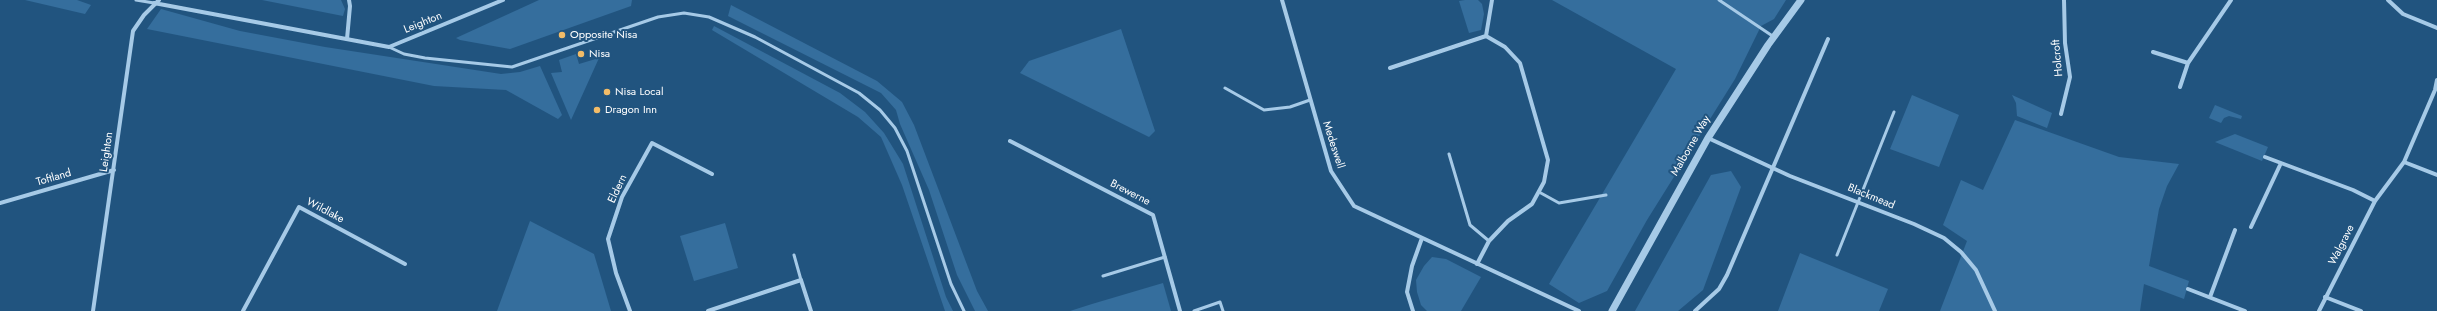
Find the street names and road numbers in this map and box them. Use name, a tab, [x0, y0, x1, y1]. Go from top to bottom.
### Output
street label: Leighton	[402, 9, 444, 37]
street label: Holcroft	[2050, 39, 2066, 77]
street label: Malborne Way	[1668, 114, 1714, 178]
street label: Medeswell	[1319, 120, 1347, 170]
street label: Leighton	[98, 131, 116, 173]
street label: Toftland	[35, 167, 73, 189]
street label: Eldern	[606, 173, 630, 205]
street label: Brewerne	[1108, 177, 1152, 209]
street label: Blackmead	[1845, 182, 1897, 212]
street label: Wildlake	[304, 196, 346, 226]
street label: Walgrave	[2326, 223, 2358, 267]

